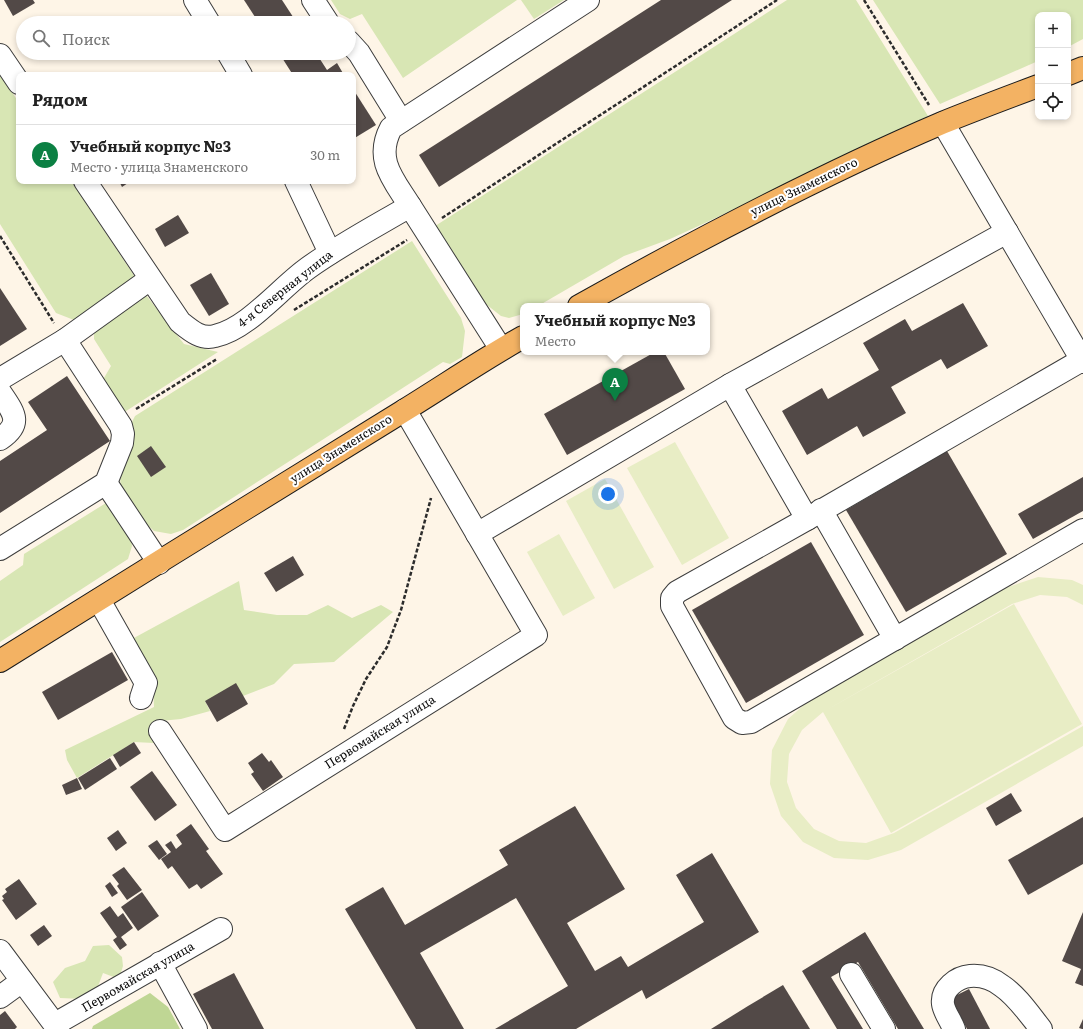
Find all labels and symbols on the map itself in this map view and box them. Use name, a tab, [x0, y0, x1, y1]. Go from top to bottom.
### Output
street label: улица Знаменского	[747, 152, 860, 220]
street label: 4-я Северная улица	[233, 245, 336, 331]
pin: A	[602, 368, 628, 401]
street label: улица Знаменского	[286, 409, 395, 487]
your location	[598, 484, 618, 504]
street label: Первомайская улица	[321, 689, 439, 773]
street label: Первомайская улица	[78, 936, 198, 1016]

